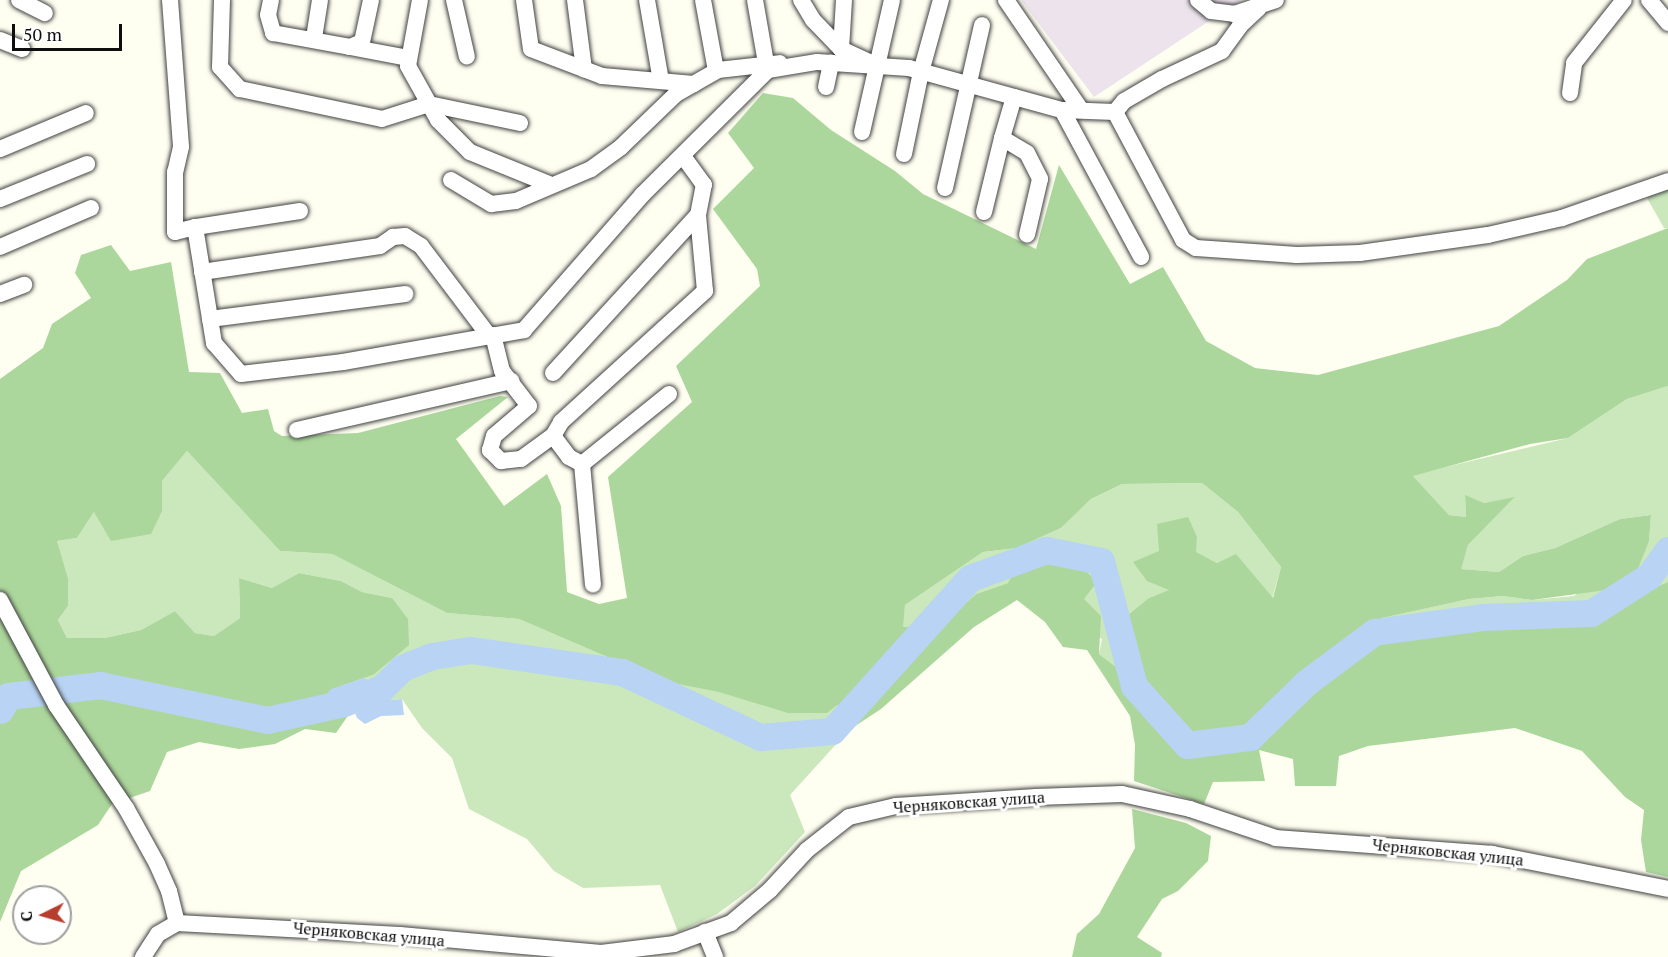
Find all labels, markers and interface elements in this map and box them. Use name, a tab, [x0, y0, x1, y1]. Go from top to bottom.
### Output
scale bar	[15, 12, 124, 50]
text: 50 m	[23, 22, 62, 46]
street label: Черняковская улица	[893, 787, 1045, 817]
street label: Черняковская улица	[1371, 835, 1525, 869]
north arrow	[12, 885, 72, 945]
text: С	[15, 910, 37, 923]
street label: Черняковская улица	[292, 918, 446, 950]

